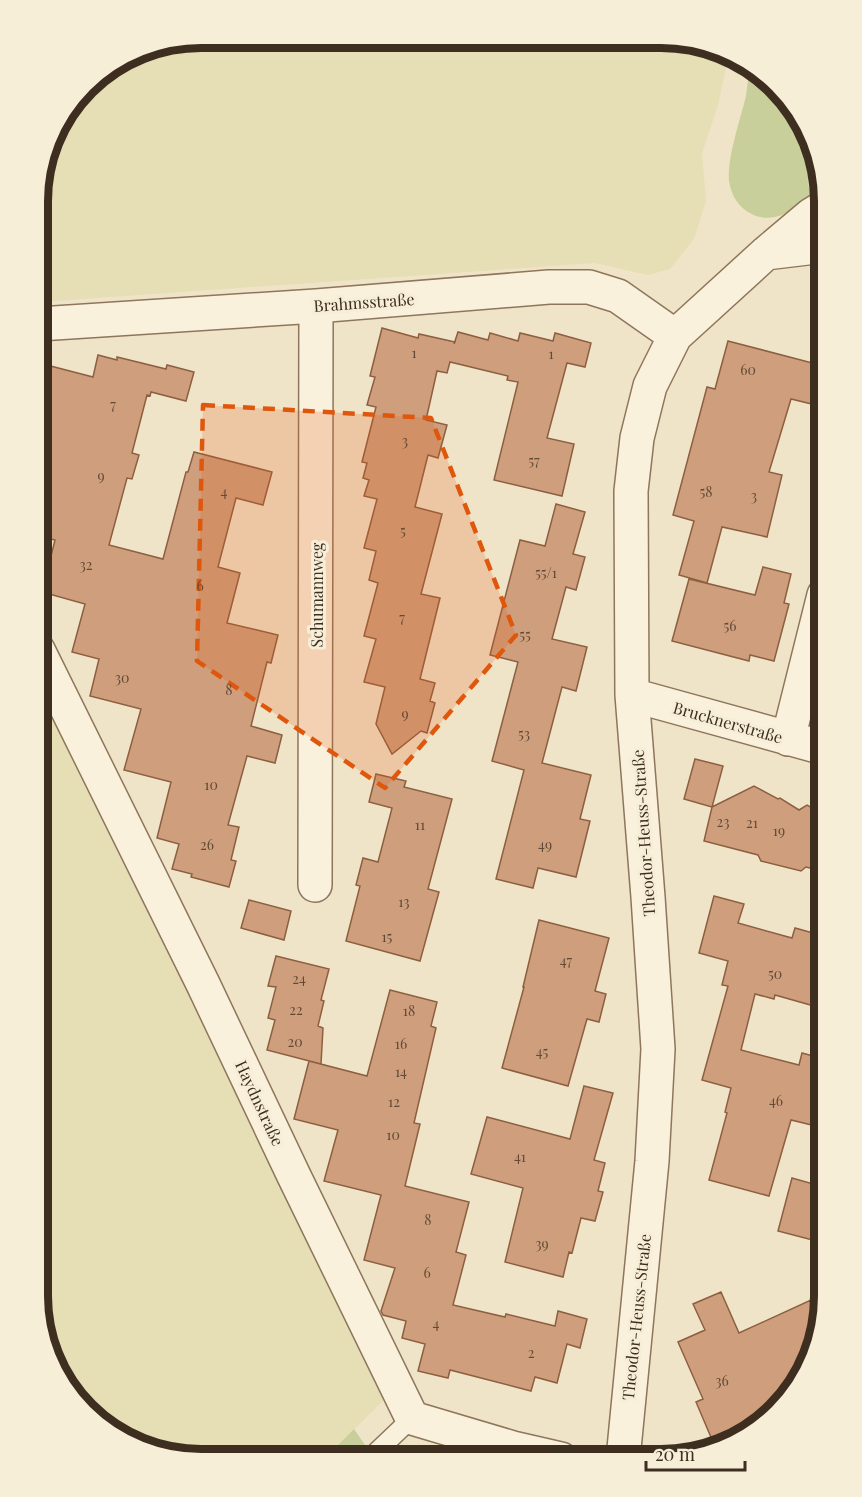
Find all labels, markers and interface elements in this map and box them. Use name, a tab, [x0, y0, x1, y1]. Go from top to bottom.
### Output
street label: Brahmsstraße	[313, 288, 415, 316]
house number: 1	[411, 343, 417, 362]
house number: 1	[548, 344, 554, 363]
house number: 60	[740, 360, 756, 379]
house number: 7	[110, 395, 116, 414]
house number: 3	[402, 431, 408, 450]
house number: 57	[528, 451, 540, 470]
house number: 9	[97, 466, 105, 485]
house number: 4	[221, 482, 228, 501]
house number: 58	[699, 482, 713, 501]
house number: 3	[751, 486, 757, 505]
house number: 5	[400, 521, 406, 540]
street label: Schumannweg	[306, 542, 327, 647]
house number: 32	[79, 555, 93, 574]
house number: 55/1	[535, 563, 557, 582]
house number: 6	[196, 576, 204, 595]
house number: 7	[399, 608, 405, 627]
house number: 56	[723, 616, 737, 635]
house number: 55	[519, 625, 531, 644]
house number: 30	[115, 668, 129, 687]
house number: 8	[225, 680, 233, 699]
street label: Brucknerstraße	[671, 696, 785, 748]
house number: 9	[401, 704, 409, 723]
house number: 53	[518, 724, 530, 743]
street label: Theodor-Heuss-Straße	[627, 749, 659, 917]
house number: 10	[204, 775, 218, 794]
house number: 23	[716, 812, 730, 831]
house number: 21	[746, 813, 758, 832]
house number: 11	[415, 815, 425, 834]
house number: 19	[773, 821, 785, 840]
house number: 26	[200, 835, 214, 854]
house number: 49	[538, 835, 552, 854]
house number: 13	[398, 892, 410, 911]
house number: 15	[382, 927, 393, 946]
house number: 47	[560, 951, 573, 970]
house number: 50	[768, 964, 782, 983]
house number: 24	[292, 969, 306, 988]
house number: 22	[289, 1000, 303, 1019]
house number: 18	[403, 1001, 415, 1020]
house number: 20	[287, 1032, 303, 1051]
house number: 16	[395, 1034, 407, 1053]
house number: 45	[536, 1042, 549, 1061]
street label: Haydnstraße	[231, 1057, 289, 1149]
house number: 14	[395, 1062, 407, 1081]
house number: 46	[769, 1091, 783, 1110]
house number: 12	[388, 1092, 400, 1111]
house number: 10	[386, 1125, 400, 1144]
house number: 41	[514, 1147, 526, 1166]
house number: 8	[424, 1210, 432, 1229]
street label: Theodor-Heuss-Straße	[617, 1233, 655, 1401]
house number: 39	[535, 1234, 549, 1253]
house number: 6	[423, 1263, 431, 1282]
house number: 4	[433, 1314, 440, 1333]
house number: 2	[528, 1343, 535, 1362]
house number: 36	[715, 1371, 729, 1390]
scale bar	[646, 1434, 745, 1472]
text: 20 m	[655, 1442, 695, 1466]

